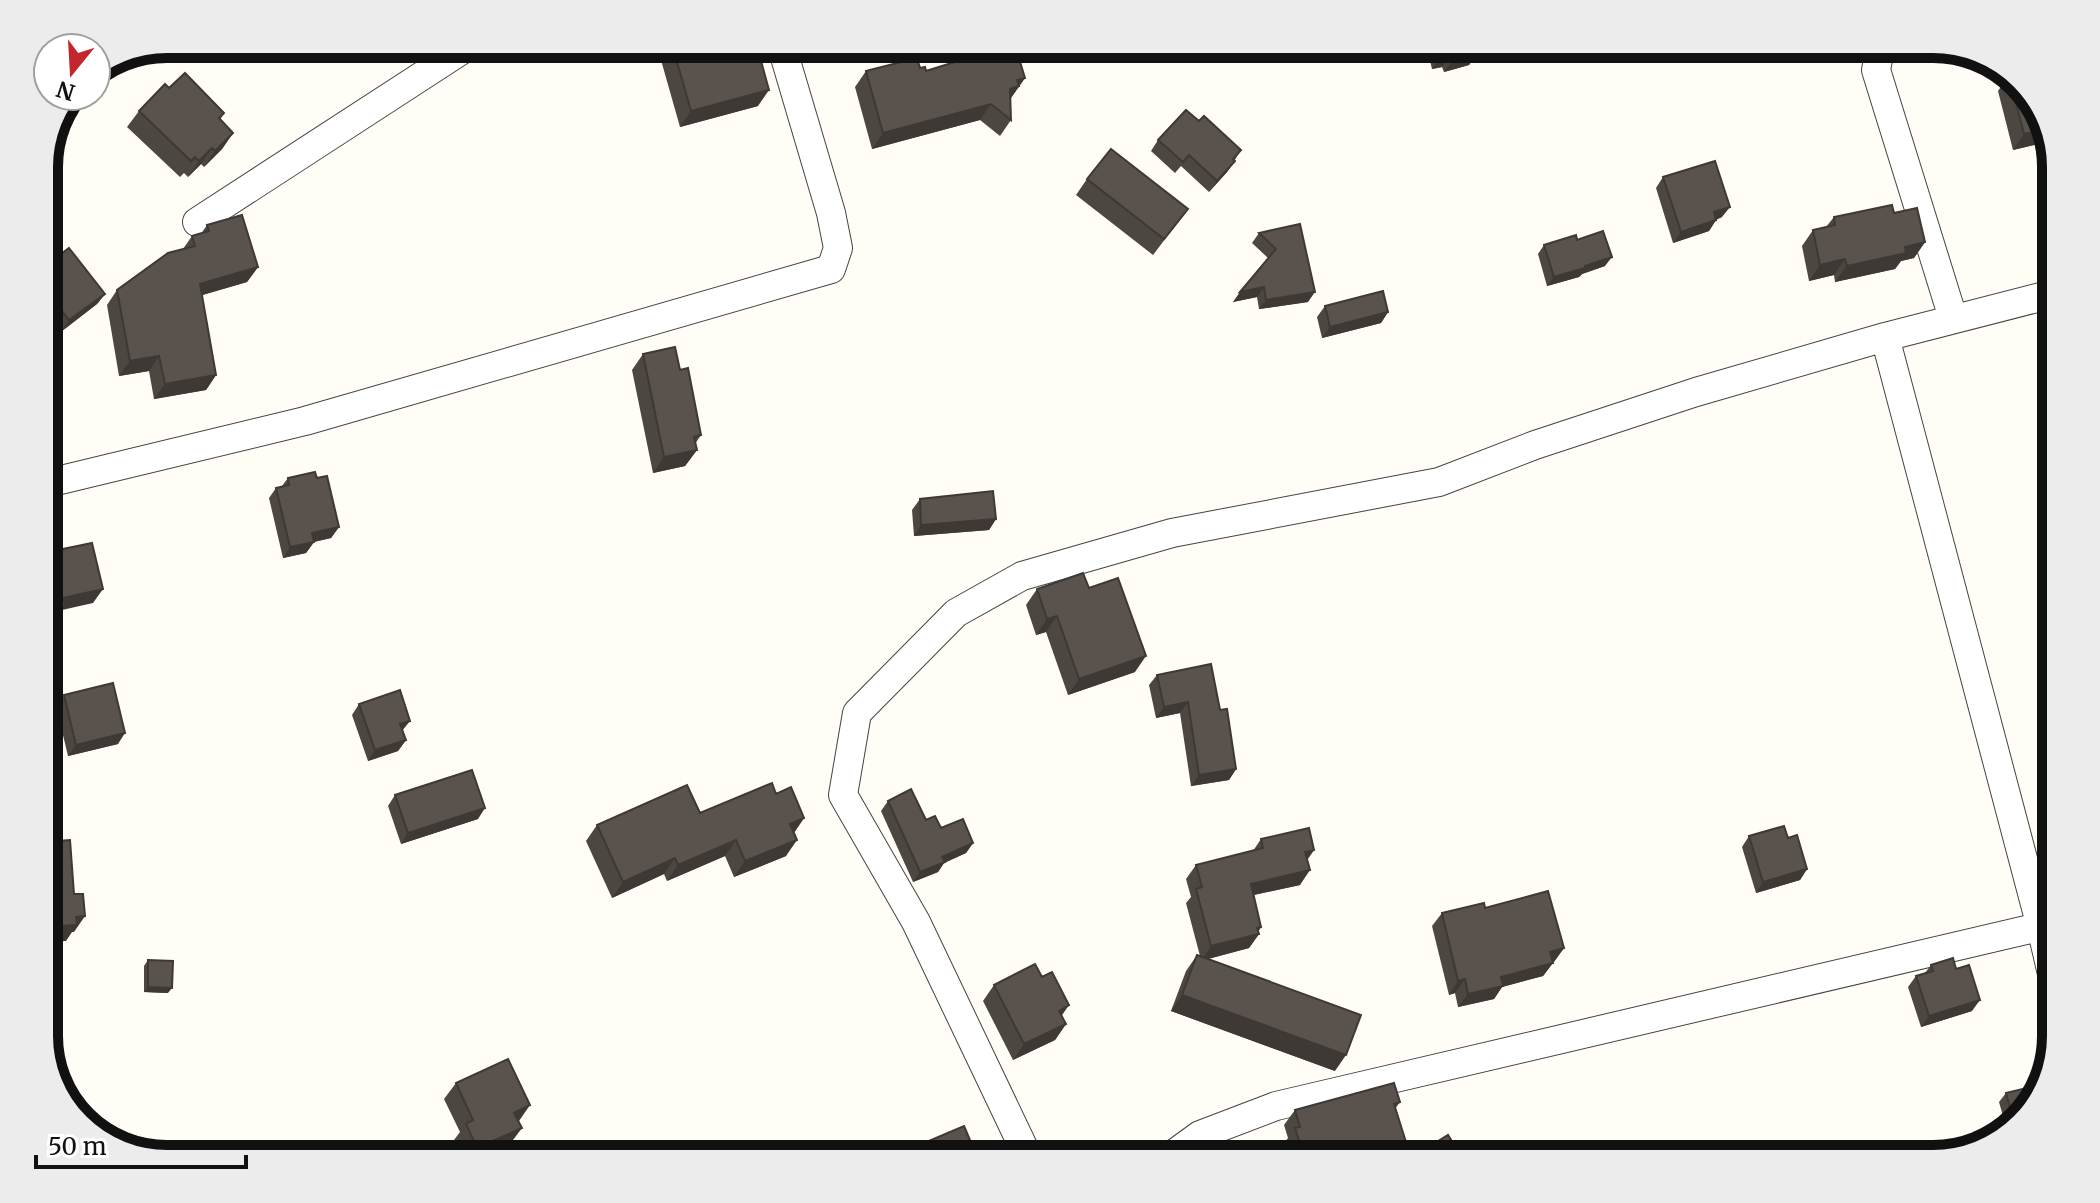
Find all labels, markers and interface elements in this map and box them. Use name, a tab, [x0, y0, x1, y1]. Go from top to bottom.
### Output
north arrow	[32, 32, 112, 112]
text: N	[53, 75, 78, 107]
scale bar	[36, 1119, 246, 1169]
text: 50 m	[48, 1131, 107, 1162]

